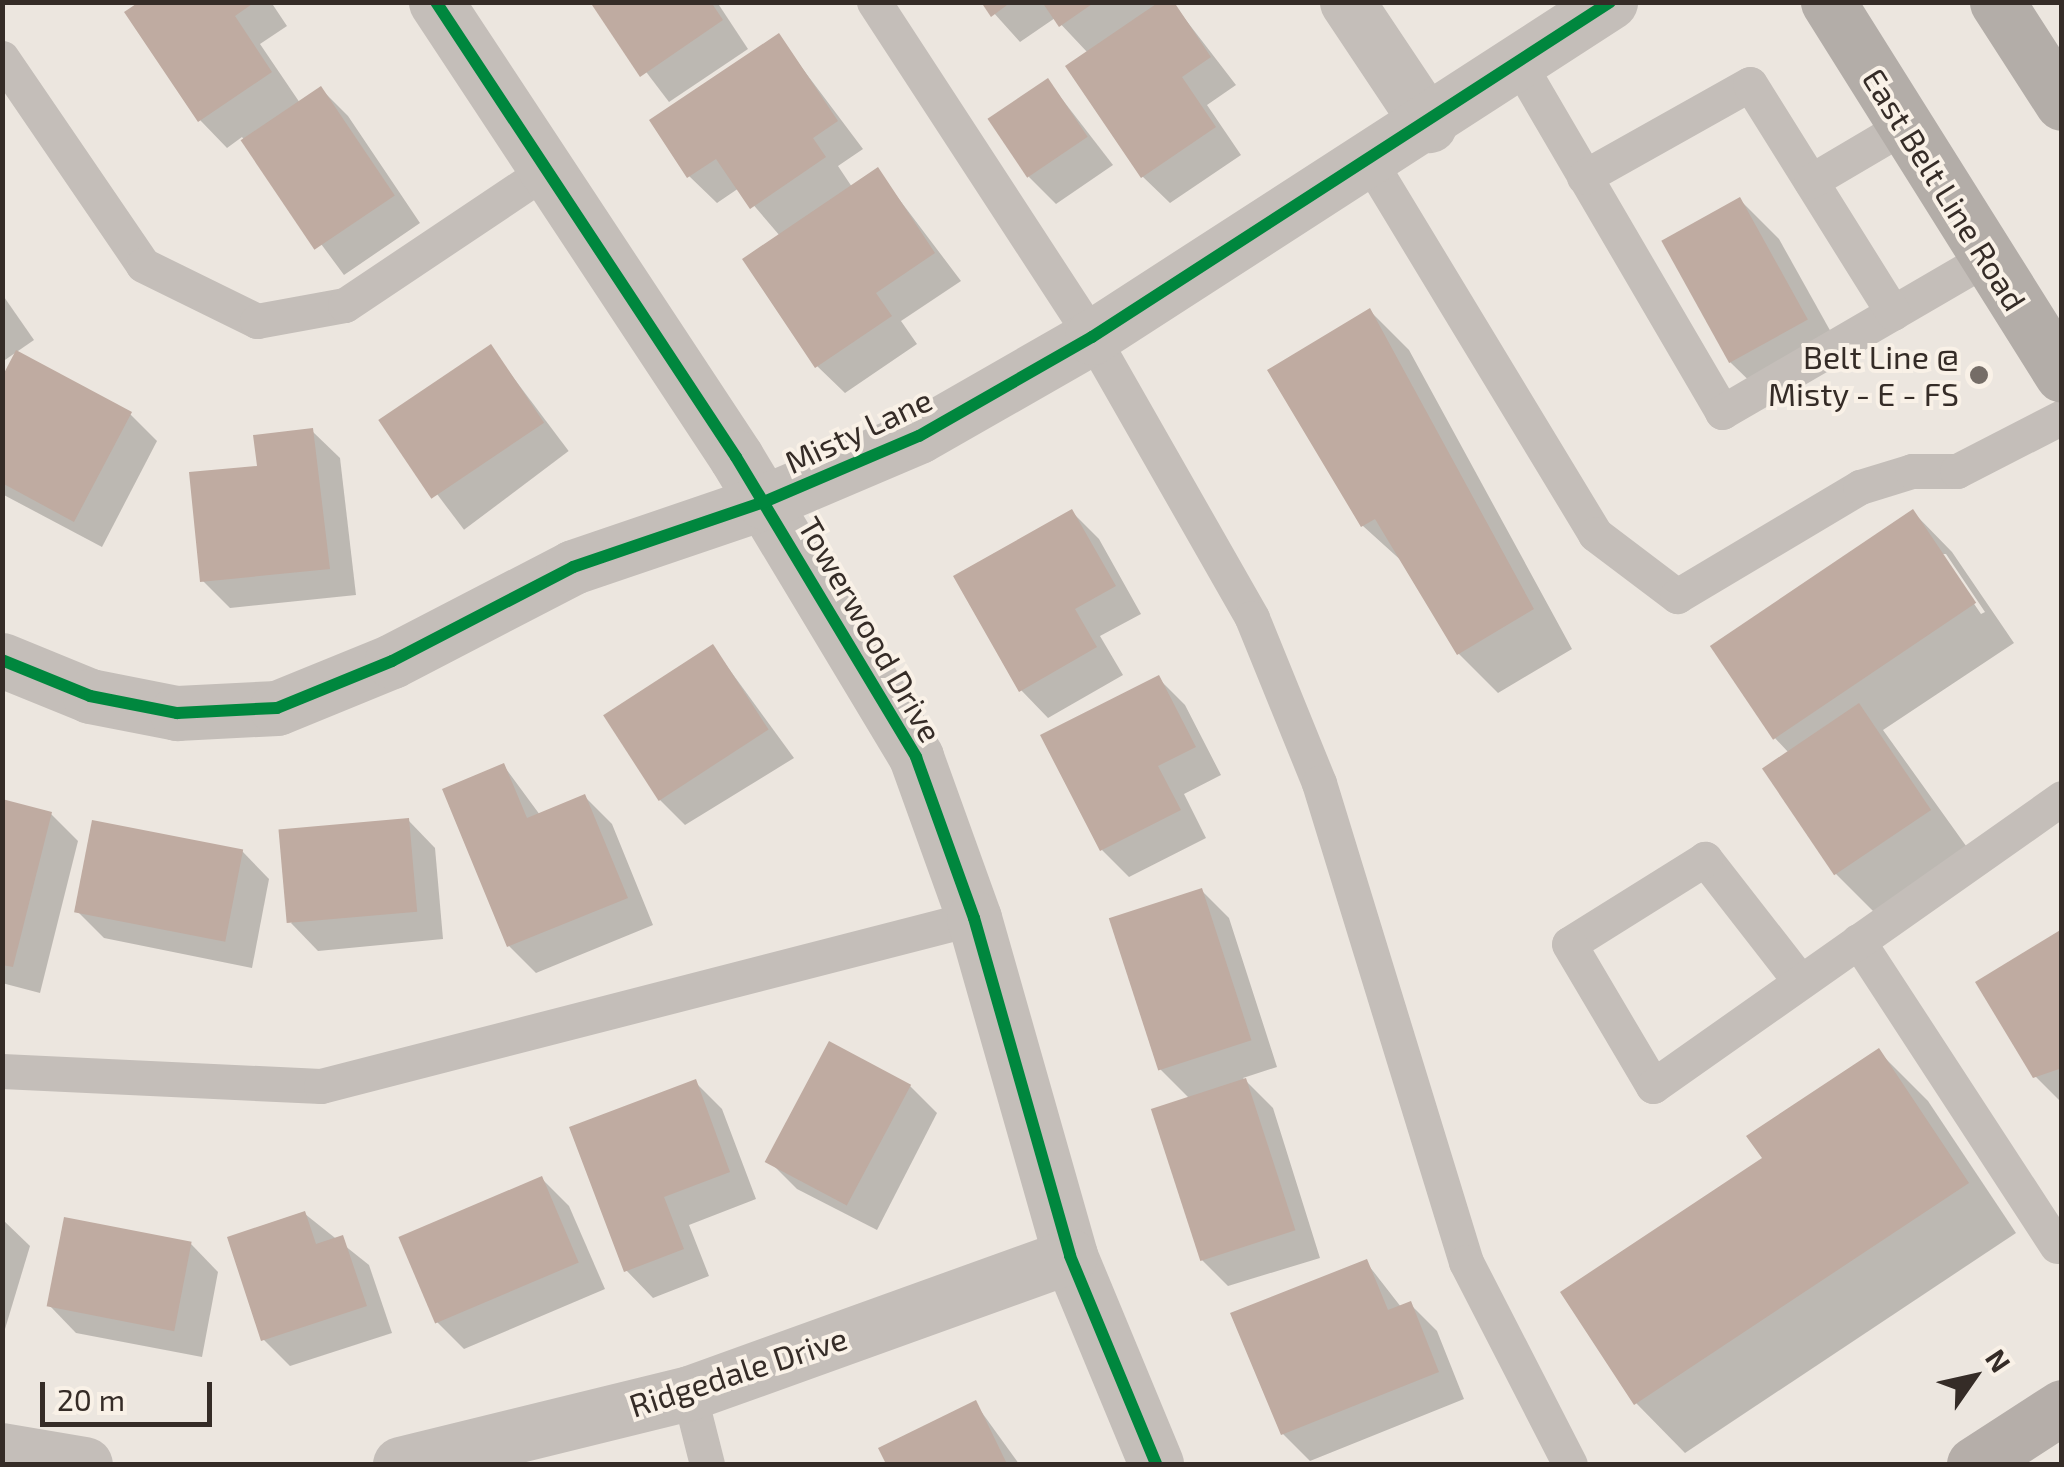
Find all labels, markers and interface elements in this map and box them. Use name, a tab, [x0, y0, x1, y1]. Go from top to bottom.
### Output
street label: East Belt Line Road	[1855, 61, 2035, 317]
place label: Belt Line @ Misty - E - FS	[1767, 338, 1959, 413]
marker: Belt Line @ Misty - E - FS	[1968, 364, 1990, 386]
street label: Misty Lane	[778, 379, 938, 481]
street label: Towerwood Drive	[791, 510, 951, 748]
street label: Ridgedale Drive	[624, 1318, 852, 1424]
north arrow	[1924, 1327, 2024, 1427]
text: N	[1979, 1342, 2019, 1378]
scale bar	[45, 1362, 218, 1424]
text: 20 m	[57, 1381, 125, 1417]

